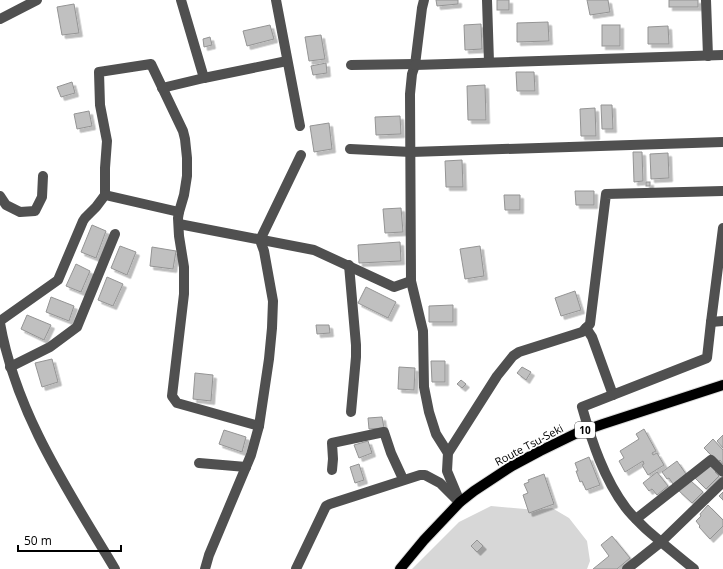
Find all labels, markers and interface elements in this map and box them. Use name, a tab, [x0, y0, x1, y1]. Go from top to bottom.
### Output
street label: Route Tsu-Seki	[492, 420, 566, 469]
road number: 10	[575, 422, 595, 438]
scale bar	[18, 527, 121, 553]
text: 50 m	[24, 532, 52, 549]

